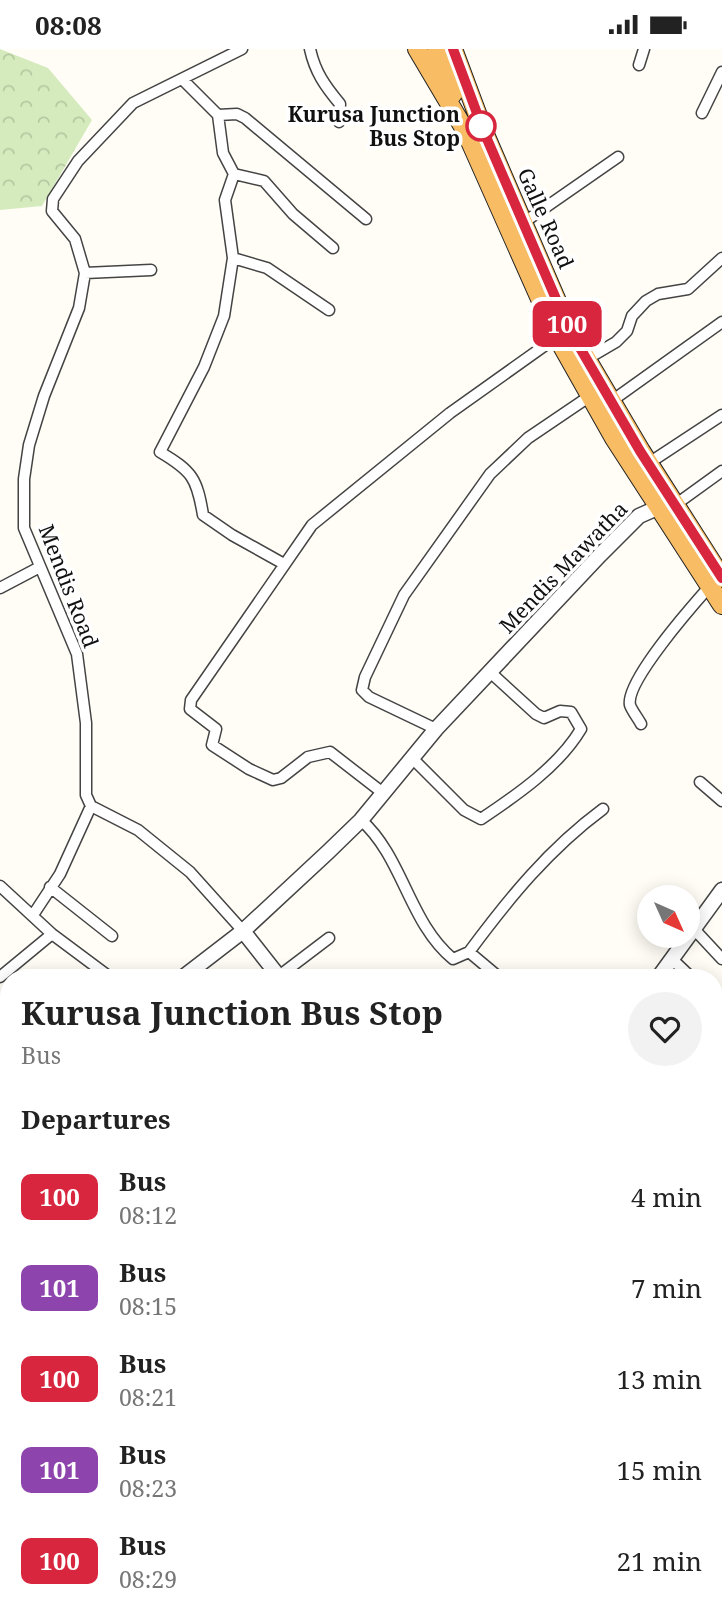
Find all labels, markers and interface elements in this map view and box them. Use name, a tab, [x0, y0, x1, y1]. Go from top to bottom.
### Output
text: 08:08	[35, 7, 102, 43]
place label: Kurusa Junction Bus Stop	[288, 100, 460, 152]
marker: Kurusa Junction Bus Stop	[466, 111, 496, 141]
street label: Galle Road	[511, 163, 581, 273]
line badge: 100	[527, 301, 607, 347]
text: 100	[547, 307, 587, 340]
street label: Mendis Mawatha	[493, 495, 633, 639]
street label: Mendis Road	[33, 520, 105, 652]
north arrow	[637, 885, 700, 949]
map controls	[637, 885, 700, 948]
text: Kurusa Junction Bus Stop	[21, 990, 443, 1035]
button: heart	[628, 992, 702, 1066]
text: Bus	[21, 1039, 61, 1071]
text: Departures	[21, 1101, 171, 1137]
text: Bus	[119, 1163, 166, 1199]
text: 4 min	[631, 1179, 702, 1215]
text: 100	[39, 1180, 80, 1213]
text: 08:12	[119, 1199, 177, 1231]
text: Bus	[119, 1254, 166, 1290]
text: 7 min	[631, 1270, 702, 1306]
text: 101	[39, 1271, 80, 1304]
text: 08:15	[119, 1290, 177, 1322]
text: Bus	[119, 1345, 166, 1381]
text: 13 min	[617, 1361, 702, 1397]
text: 100	[39, 1362, 80, 1395]
text: 08:21	[119, 1381, 177, 1413]
text: Bus	[119, 1436, 166, 1472]
text: 15 min	[617, 1452, 702, 1488]
text: 101	[39, 1453, 80, 1486]
text: 08:23	[119, 1472, 177, 1504]
text: Bus	[119, 1527, 166, 1563]
text: 21 min	[617, 1543, 702, 1579]
text: 100	[39, 1544, 80, 1577]
text: 08:29	[119, 1563, 177, 1595]

